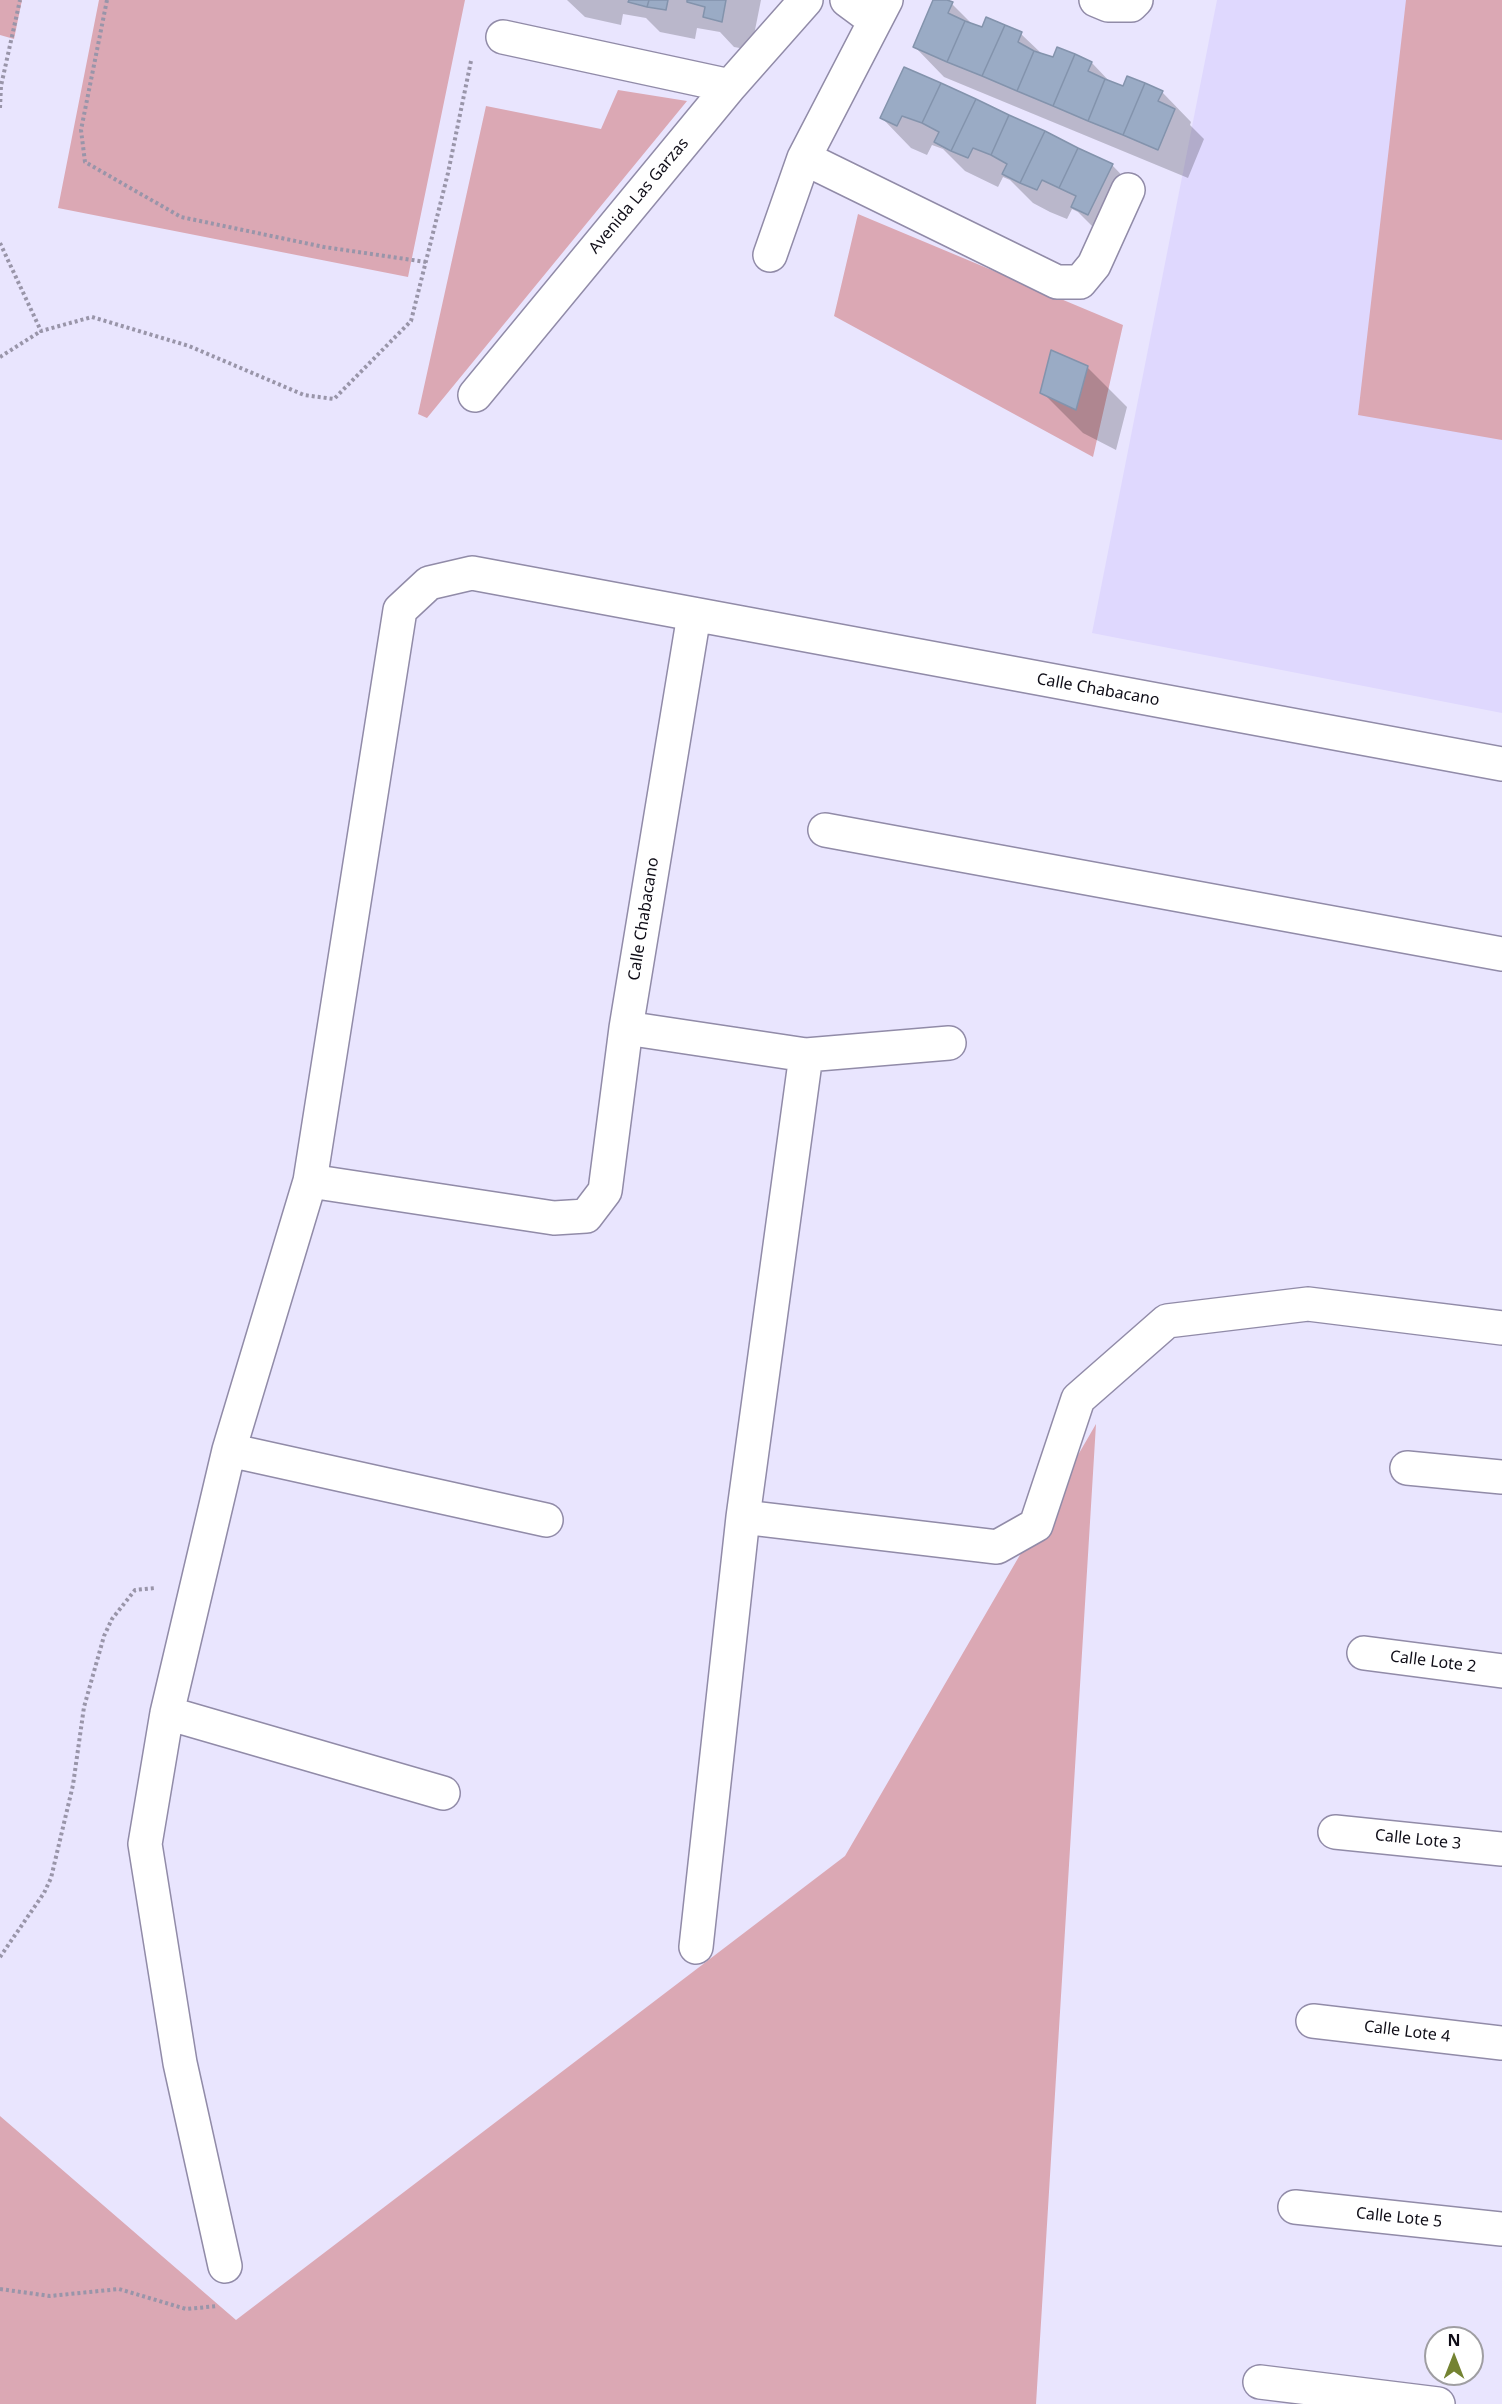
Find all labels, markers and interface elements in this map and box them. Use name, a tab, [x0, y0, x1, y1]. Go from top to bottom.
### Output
street label: Avenida Las Garzas	[585, 134, 693, 258]
street label: Calle Chabacano	[1035, 670, 1161, 710]
street label: Calle Chabacano	[625, 856, 663, 982]
street label: Calle Lote 2	[1389, 1647, 1477, 1677]
street label: Calle Lote 3	[1374, 1826, 1462, 1854]
street label: Calle Lote 4	[1363, 2017, 1451, 2047]
street label: Calle Lote 5	[1355, 2204, 1443, 2232]
north arrow	[1424, 2326, 1484, 2386]
text: N	[1447, 2329, 1461, 2351]

